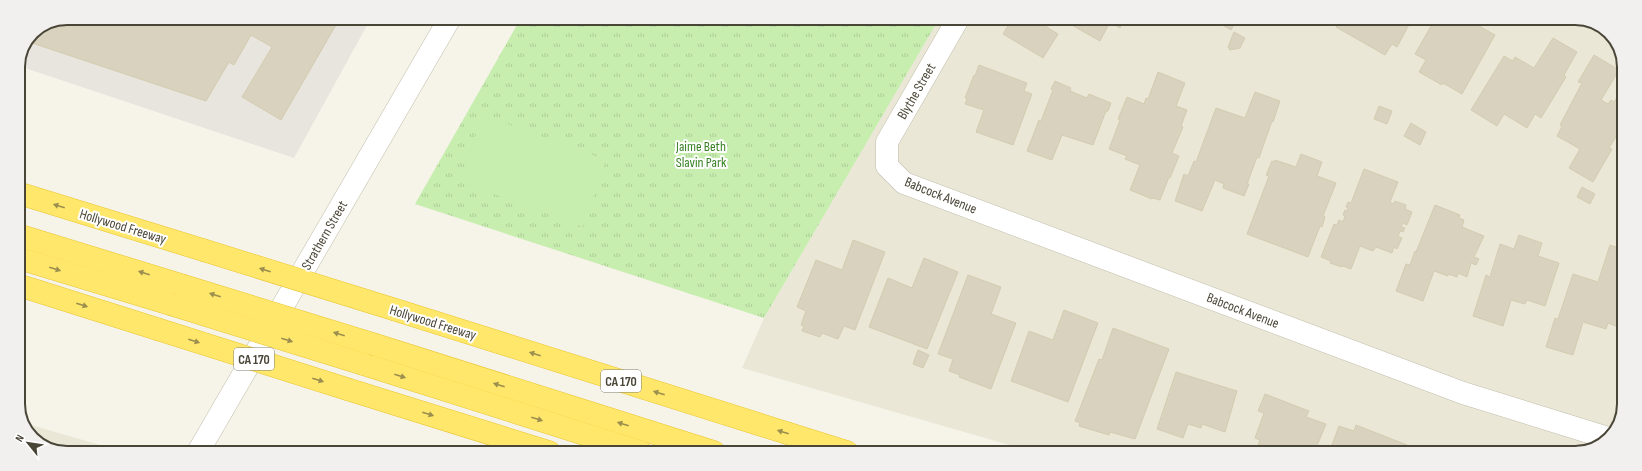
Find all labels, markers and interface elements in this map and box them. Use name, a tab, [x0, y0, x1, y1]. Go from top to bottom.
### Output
street label: Blythe Street	[894, 60, 939, 122]
park label: Jaime Beth Slavin Park	[675, 138, 727, 171]
street label: Babcock Avenue	[902, 173, 979, 218]
street label: Strathern Street	[298, 198, 351, 273]
one-way arrow	[53, 203, 65, 209]
street label: Hollywood Freeway	[77, 205, 169, 248]
one-way arrow	[50, 266, 62, 272]
one-way arrow	[259, 267, 271, 273]
one-way arrow	[137, 270, 149, 276]
street label: Babcock Avenue	[1204, 289, 1281, 332]
one-way arrow	[209, 292, 221, 298]
street label: Hollywood Freeway	[387, 301, 479, 344]
one-way arrow	[76, 303, 88, 309]
one-way arrow	[333, 330, 345, 336]
one-way arrow	[188, 338, 200, 344]
one-way arrow	[282, 338, 294, 344]
road number: CA 170	[234, 348, 274, 370]
one-way arrow	[529, 351, 541, 357]
road number: CA 170	[601, 370, 641, 392]
one-way arrow	[394, 373, 406, 379]
one-way arrow	[312, 377, 324, 383]
one-way arrow	[493, 382, 505, 388]
one-way arrow	[653, 390, 665, 396]
one-way arrow	[422, 411, 434, 417]
one-way arrow	[531, 416, 543, 422]
one-way arrow	[617, 421, 629, 427]
north arrow	[8, 423, 48, 463]
one-way arrow	[777, 429, 789, 435]
text: N	[13, 432, 27, 444]

